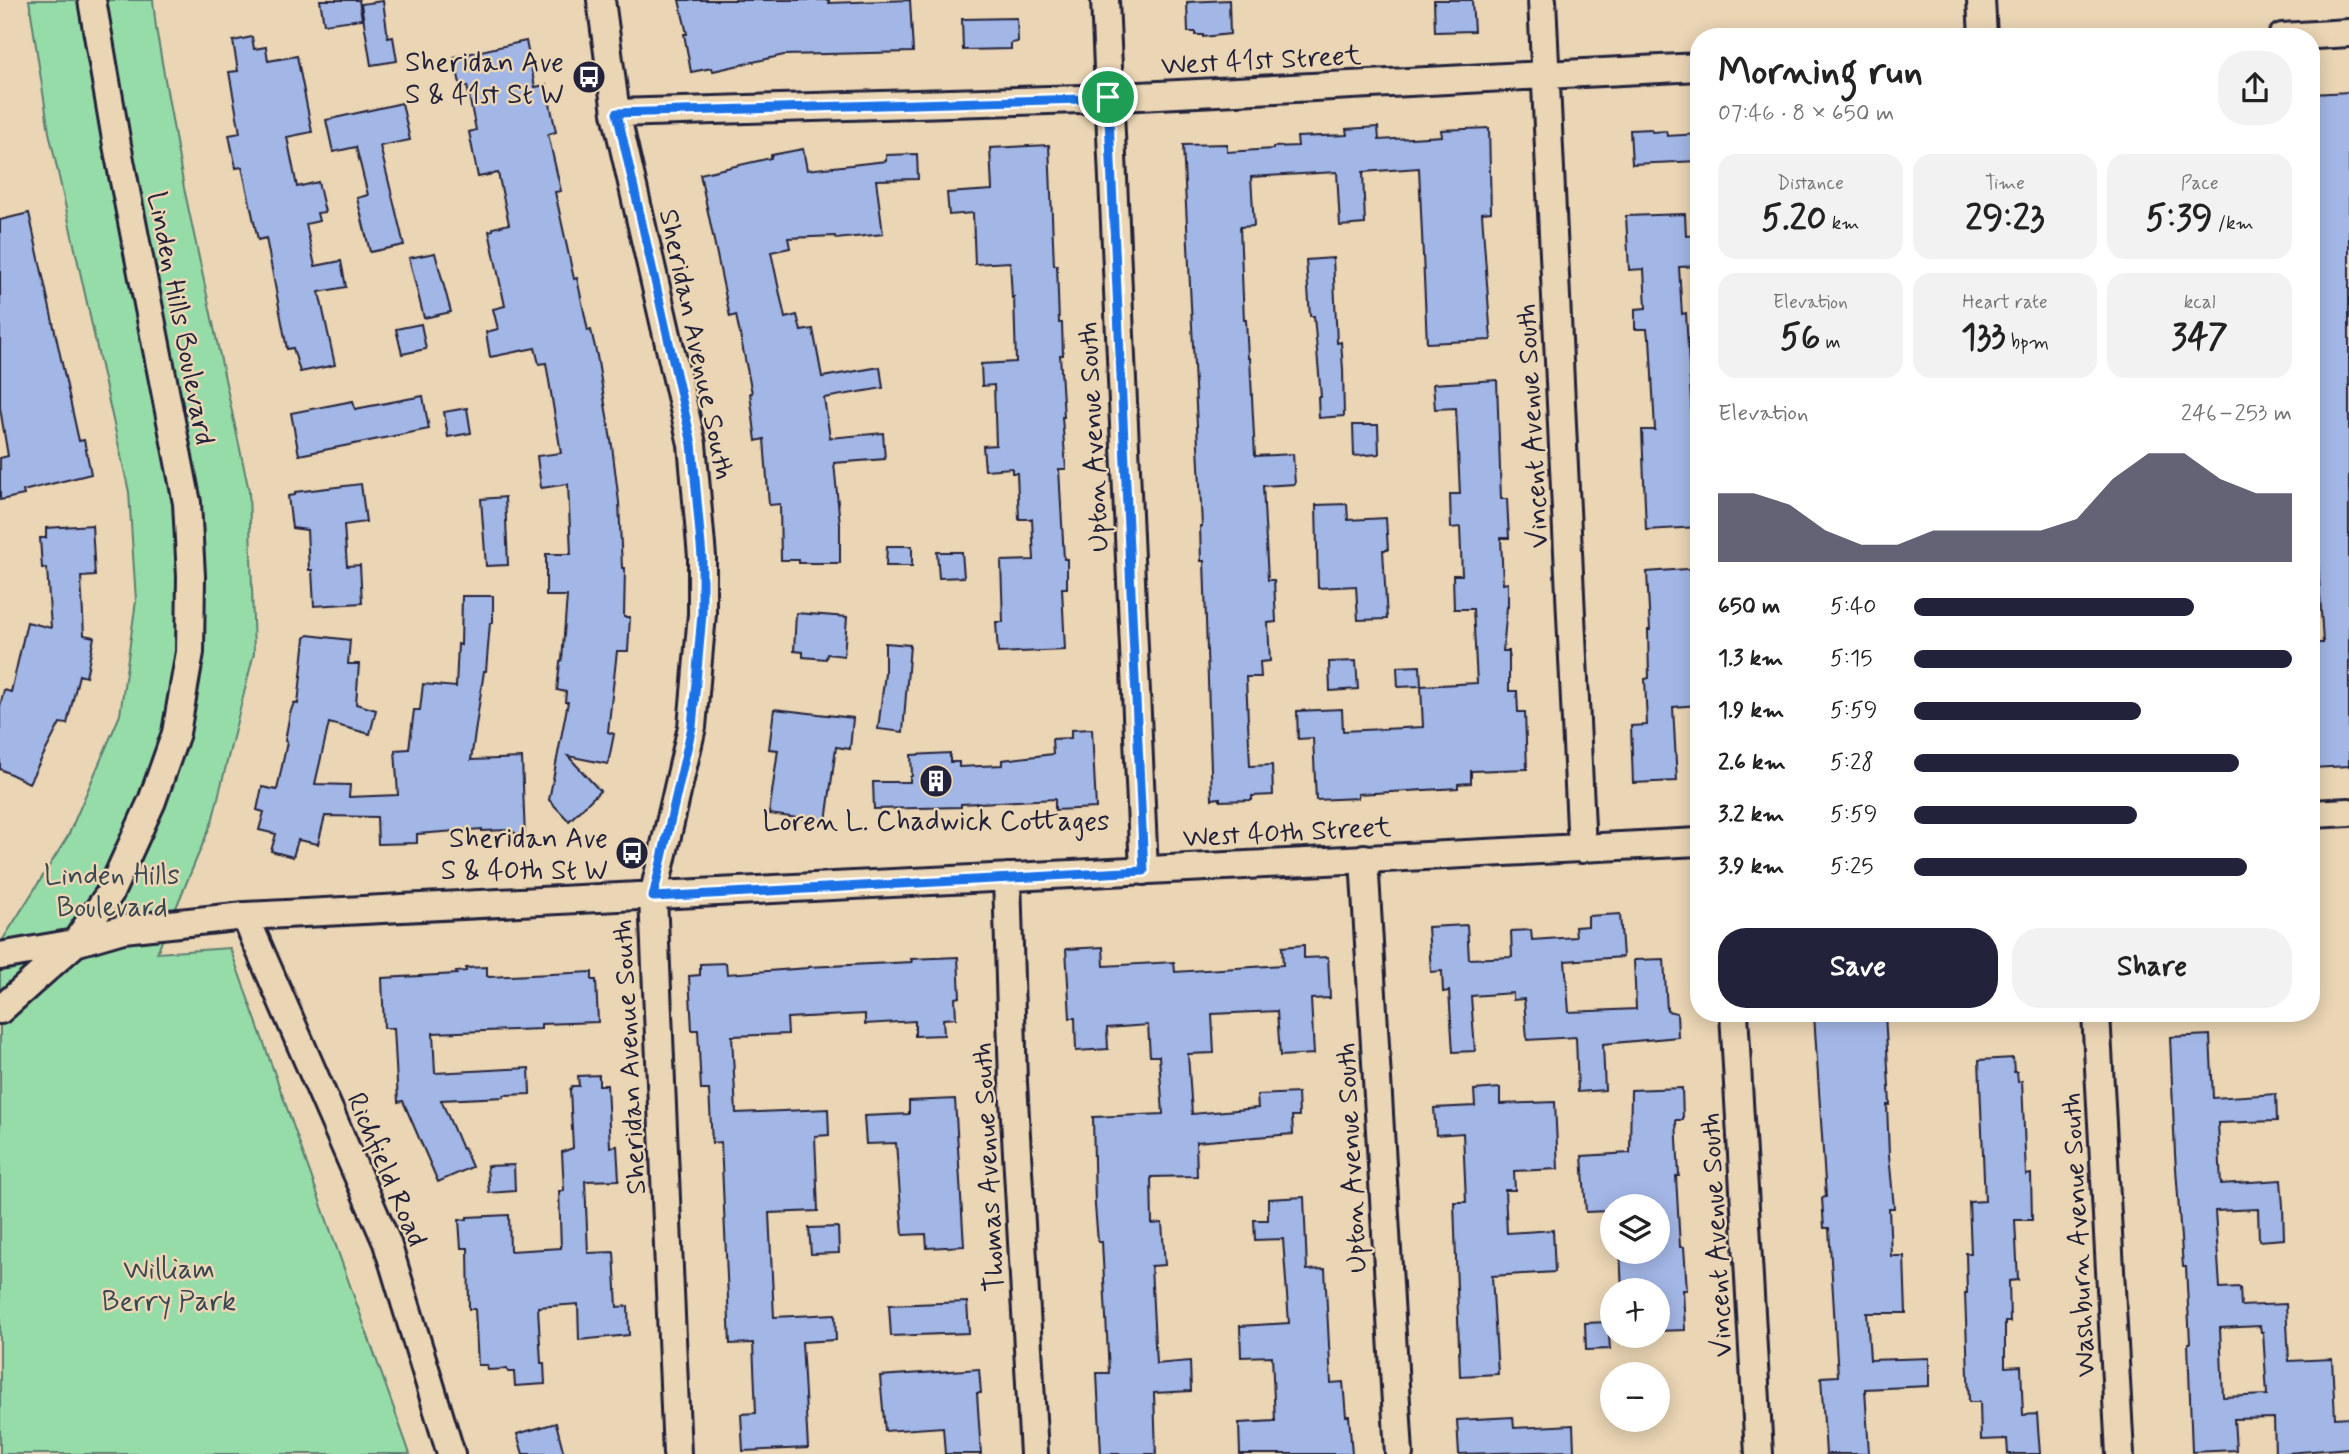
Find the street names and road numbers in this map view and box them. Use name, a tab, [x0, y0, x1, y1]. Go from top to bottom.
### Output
street label: West 41st Street	[1160, 38, 1363, 85]
street label: Linden Hills Boulevard	[137, 189, 222, 448]
street label: Sheridan Avenue South	[649, 206, 742, 483]
street label: Vincent Avenue South	[1509, 302, 1558, 549]
street label: Upton Avenue South	[1070, 321, 1119, 553]
street label: West 40th Street	[1182, 810, 1393, 857]
street label: Sheridan Avenue South	[605, 918, 656, 1196]
street label: Thomas Avenue South	[964, 1041, 1015, 1293]
street label: Upton Avenue South	[1328, 1042, 1377, 1274]
street label: Richfield Road	[337, 1087, 435, 1253]
street label: Washburn Avenue South	[2054, 1092, 2105, 1378]
street label: Vincent Avenue South	[1693, 1111, 1742, 1358]

